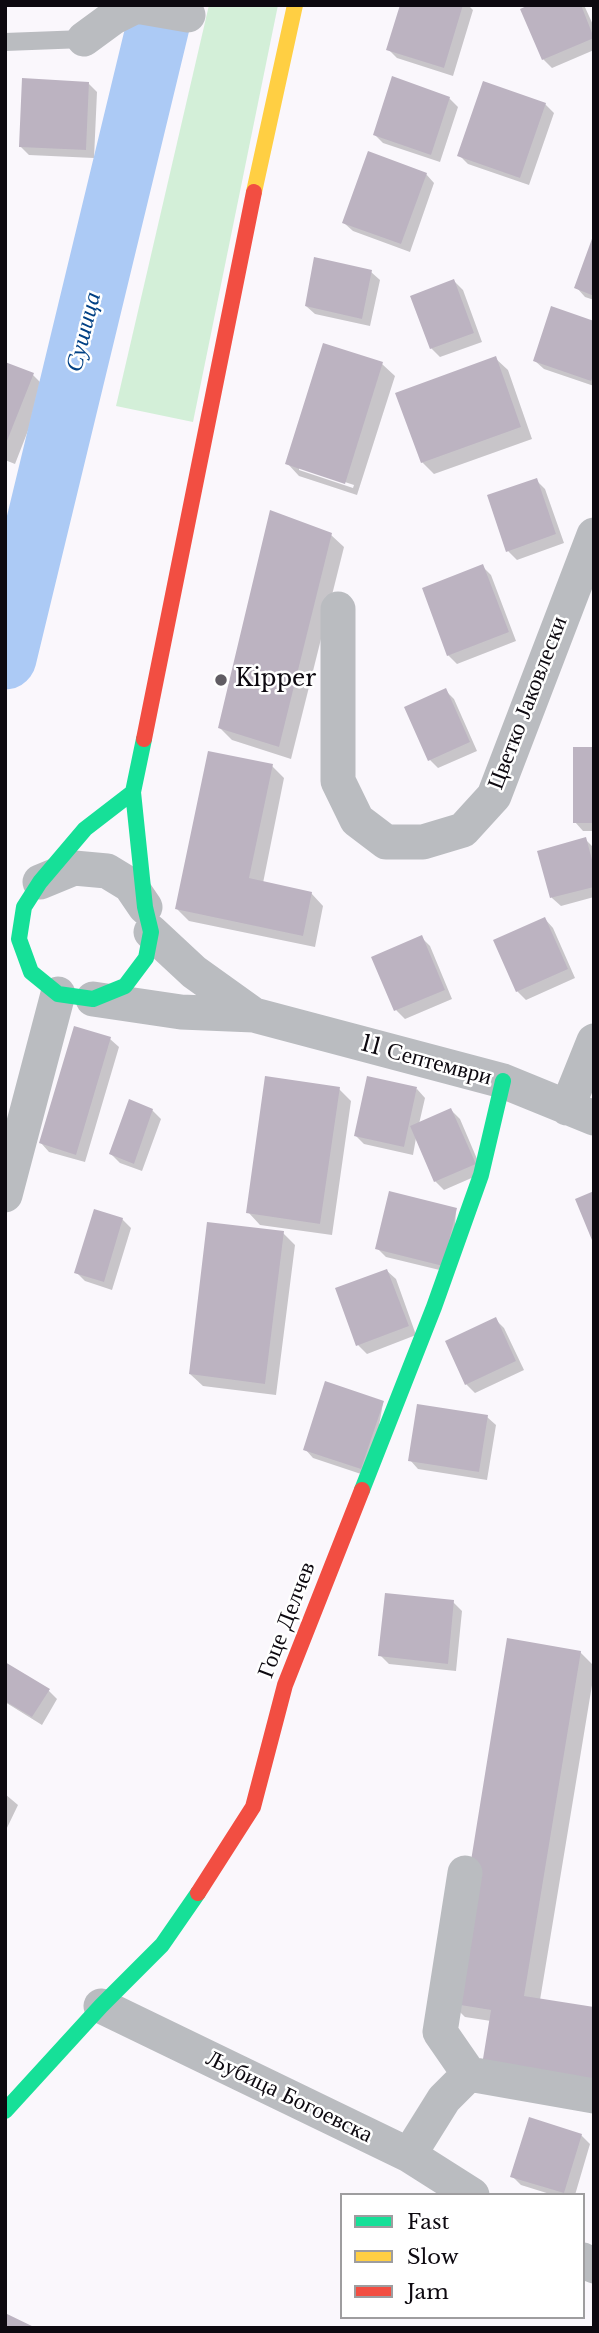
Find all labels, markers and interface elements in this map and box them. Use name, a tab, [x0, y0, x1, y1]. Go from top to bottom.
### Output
water label: Сушица	[60, 289, 108, 375]
street label: Цветко Јаковлески	[482, 613, 574, 793]
place label: Kipper	[235, 666, 316, 694]
marker: Kipper	[213, 672, 229, 688]
street label: 11 Септември	[357, 1030, 495, 1092]
street label: Гоце Делчев	[252, 1558, 322, 1682]
street label: Љубица Богоевска	[201, 2045, 377, 2149]
legend	[340, 2193, 585, 2319]
text: Fast	[407, 2209, 449, 2235]
text: Slow	[407, 2244, 459, 2270]
text: Jam	[407, 2279, 449, 2305]

